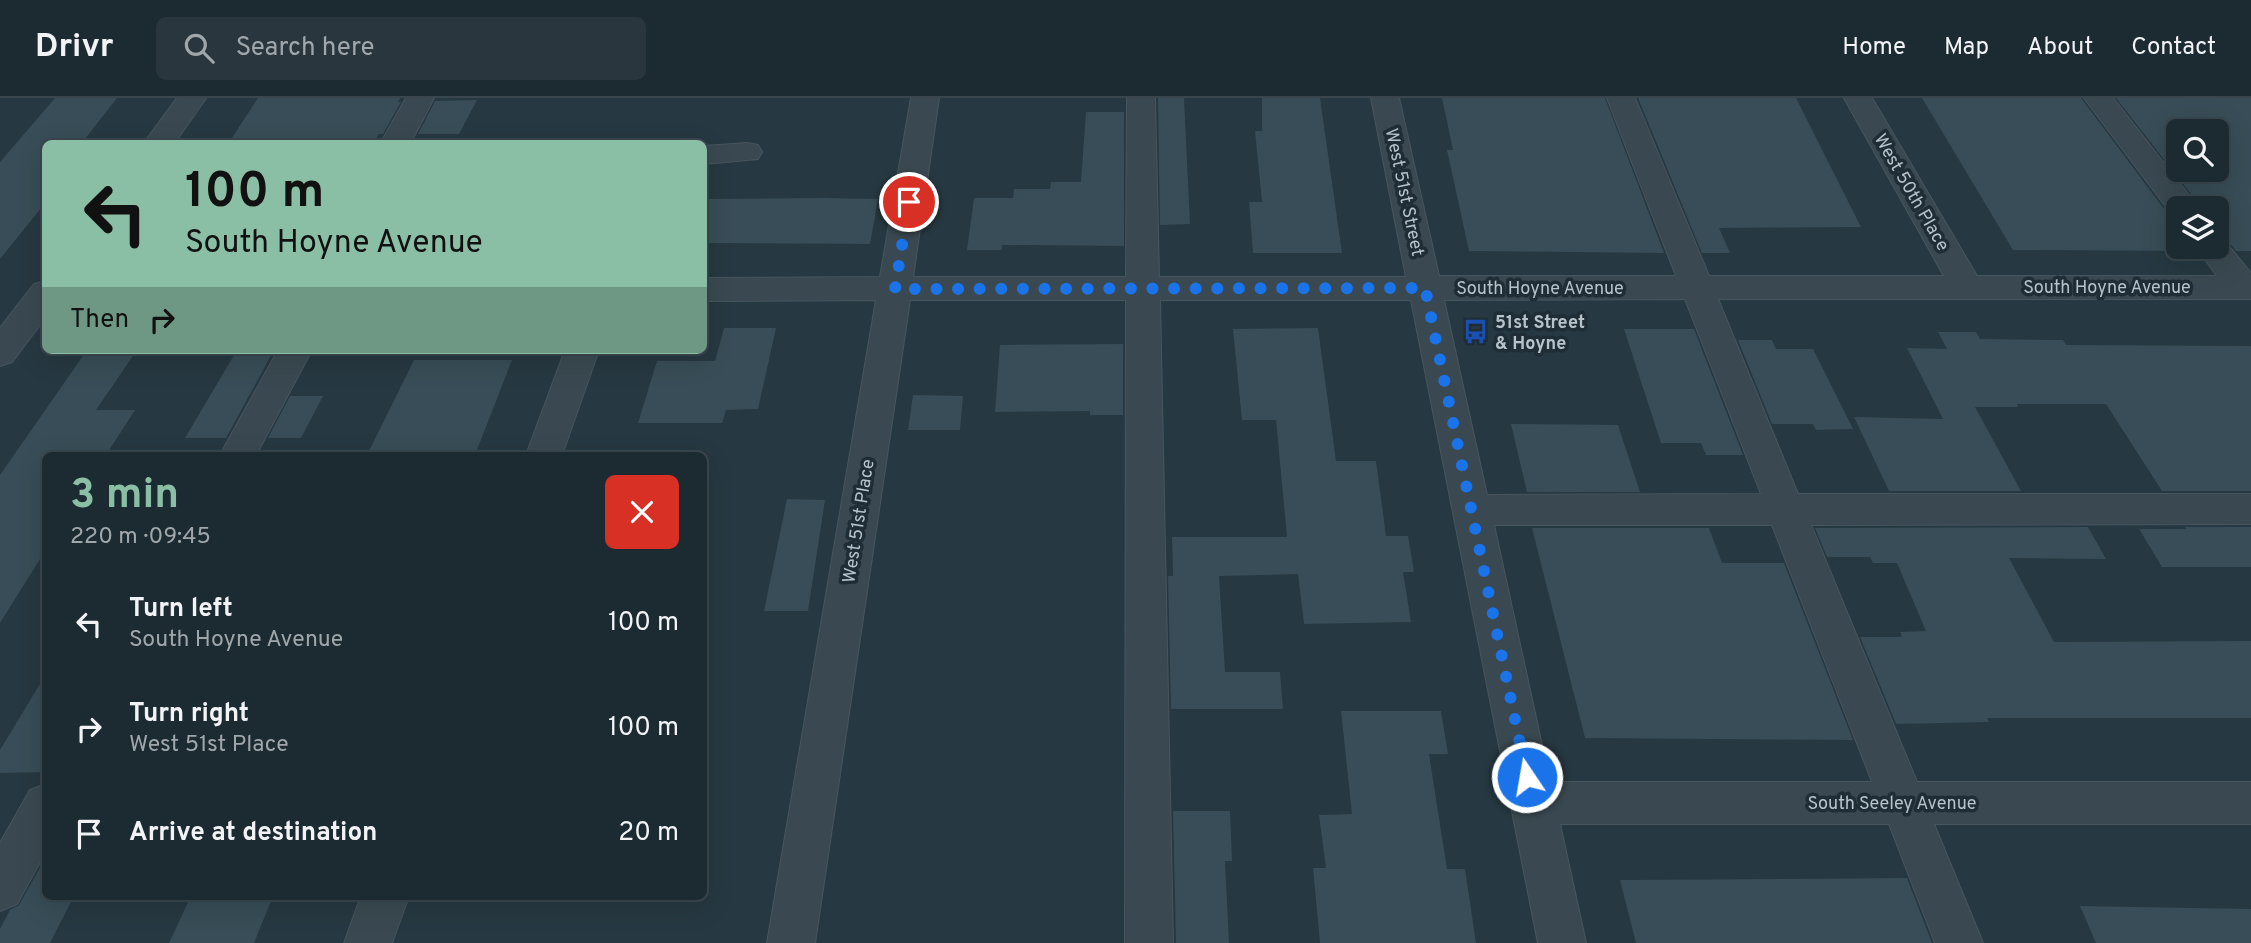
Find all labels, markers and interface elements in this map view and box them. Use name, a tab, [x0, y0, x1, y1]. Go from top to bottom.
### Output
search box	[156, 17, 646, 80]
text: Drivr	[35, 27, 114, 69]
icon: search	[180, 29, 218, 67]
text: Search here	[236, 32, 375, 65]
text: Home	[1842, 33, 1906, 63]
text: Map	[1944, 33, 1989, 63]
text: About	[2027, 33, 2093, 63]
text: Contact	[2131, 33, 2216, 63]
map controls	[2166, 119, 2229, 259]
button: search	[2166, 119, 2229, 182]
street label: West 51st Street	[1379, 126, 1428, 258]
street label: West 50th Place	[1868, 130, 1954, 256]
text: 100 m	[185, 163, 324, 225]
icon: left	[70, 168, 161, 259]
pin	[879, 172, 939, 232]
icon: arrive	[890, 183, 928, 221]
button: layers	[2166, 196, 2229, 259]
text: South Hoyne Avenue	[185, 224, 483, 264]
street label: South Hoyne Avenue	[2023, 277, 2191, 300]
street label: South Hoyne Avenue	[1456, 278, 1624, 301]
icon: right	[143, 301, 181, 339]
text: Then	[70, 304, 129, 337]
place label: 51st Street & Hoyne	[1495, 312, 1585, 356]
bus stop icon: 51st Street & Hoyne	[1461, 318, 1489, 346]
street label: West 51st Place	[838, 458, 881, 585]
text: 3 min	[70, 470, 179, 523]
button: close	[605, 475, 679, 549]
text: 220 m · 09:45	[70, 523, 211, 552]
text: Turn left	[129, 593, 233, 626]
icon: left	[70, 605, 108, 643]
text: 100 m	[608, 607, 679, 640]
text: South Hoyne Avenue	[129, 626, 343, 655]
text: Turn right	[129, 698, 249, 731]
icon: right	[70, 710, 108, 748]
text: 100 m	[608, 712, 679, 745]
text: West 51st Place	[129, 731, 289, 760]
position arrow	[1490, 740, 1564, 814]
street label: South Seeley Avenue	[1808, 793, 1976, 816]
icon: arrive	[70, 815, 108, 853]
text: Arrive at destination	[129, 817, 377, 850]
text: 20 m	[618, 817, 679, 850]

